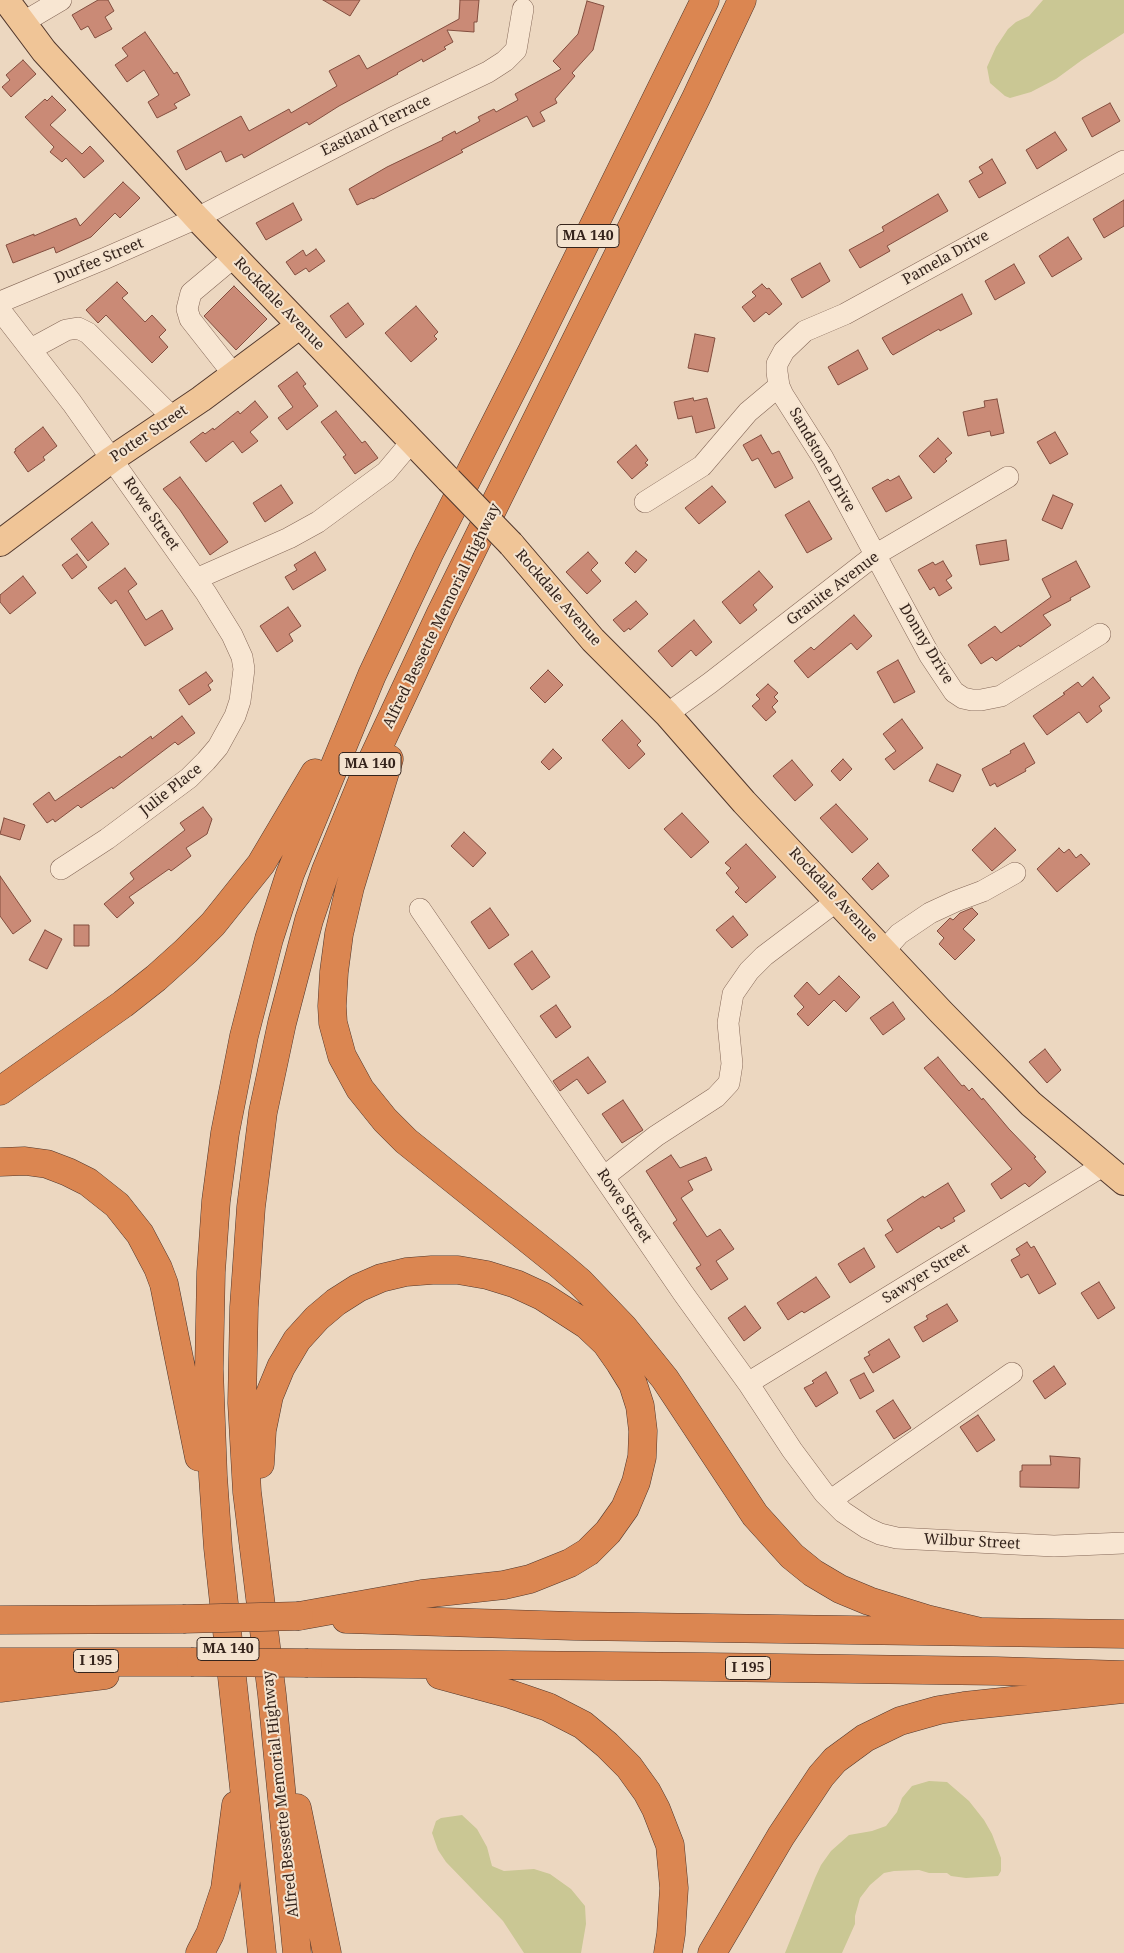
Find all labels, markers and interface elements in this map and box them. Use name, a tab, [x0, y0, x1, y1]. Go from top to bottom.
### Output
street label: Eastland Terrace	[318, 92, 434, 160]
road number: MA 140	[557, 225, 619, 248]
street label: Pamela Drive	[900, 227, 992, 289]
street label: Durfee Street	[52, 234, 146, 288]
street label: Rockdale Avenue	[230, 254, 328, 354]
street label: Potter Street	[107, 402, 191, 466]
street label: Sandstone Drive	[785, 405, 859, 515]
street label: Rowe Street	[119, 474, 183, 554]
street label: Alfred Bessette Memorial Highway	[379, 500, 505, 732]
street label: Rockdale Avenue	[511, 546, 605, 650]
street label: Granite Avenue	[783, 548, 883, 630]
street label: Donny Drive	[895, 601, 957, 687]
road number: MA 140	[339, 752, 401, 776]
street label: Julie Place	[136, 760, 206, 820]
street label: Rockdale Avenue	[785, 844, 881, 946]
street label: Rowe Street	[593, 1166, 655, 1246]
street label: Sawyer Street	[879, 1240, 973, 1308]
street label: Wilbur Street	[923, 1530, 1021, 1554]
road number: MA 140	[197, 1638, 259, 1660]
road number: I 195	[74, 1650, 118, 1672]
road number: I 195	[726, 1656, 770, 1680]
street label: Alfred Bessette Memorial Highway	[259, 1670, 303, 1918]

